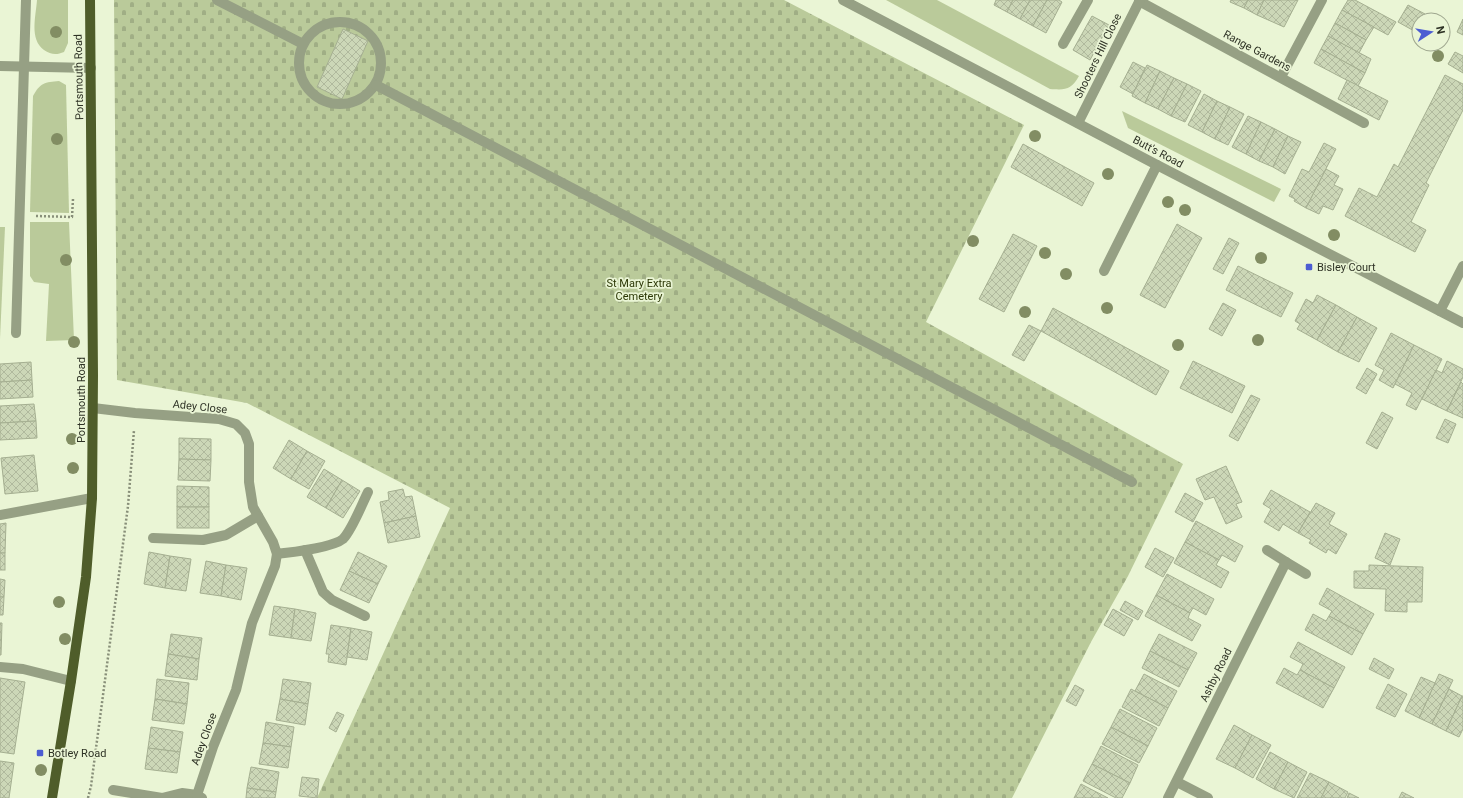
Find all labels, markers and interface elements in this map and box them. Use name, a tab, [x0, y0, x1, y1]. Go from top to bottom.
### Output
street label: Shooters Hill Close	[1072, 11, 1124, 101]
north arrow	[1411, 12, 1451, 52]
text: N	[1433, 25, 1448, 35]
street label: Range Gardens	[1221, 28, 1293, 74]
street label: Portsmouth Road	[72, 34, 86, 120]
street label: Butt's Road	[1131, 133, 1185, 171]
place label: Bisley Court	[1317, 261, 1376, 274]
marker: Bisley Court	[1304, 262, 1314, 272]
park label: St Mary Extra Cemetery	[606, 277, 672, 303]
street label: Portsmouth Road	[75, 357, 88, 443]
street label: Adey Close	[172, 398, 228, 416]
street label: Ashby Road	[1197, 646, 1235, 704]
street label: Adey Close	[189, 711, 220, 767]
place label: Botley Road	[48, 747, 106, 760]
marker: Botley Road	[35, 748, 45, 758]

